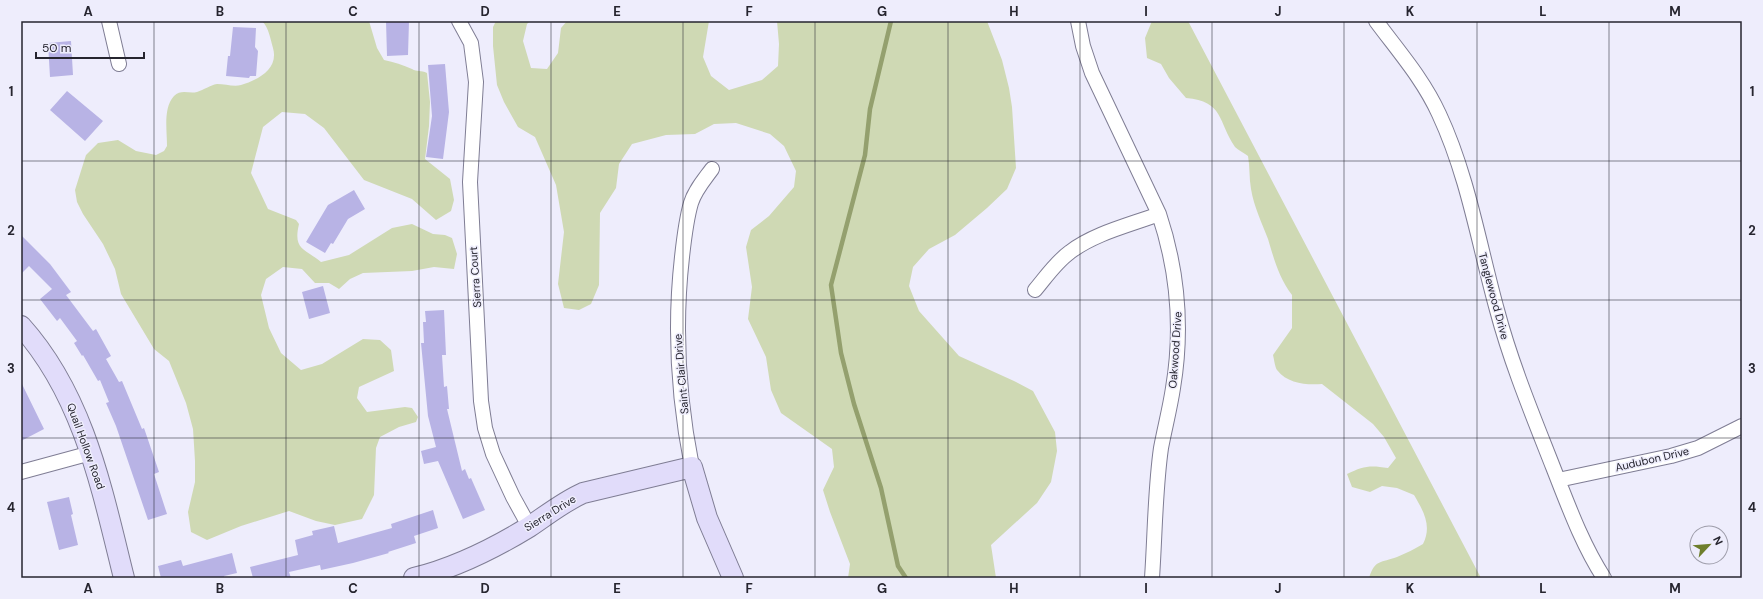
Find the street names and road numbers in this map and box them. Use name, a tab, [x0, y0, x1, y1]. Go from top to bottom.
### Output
street label: Sierra Court	[466, 246, 484, 308]
street label: Tanglewood Drive	[1476, 251, 1512, 341]
street label: Oakwood Drive	[1165, 311, 1185, 389]
street label: Saint Clair Drive	[671, 333, 691, 415]
street label: Quail Hollow Road	[64, 401, 108, 491]
street label: Audubon Drive	[1614, 444, 1690, 474]
street label: Sierra Drive	[522, 492, 578, 534]

